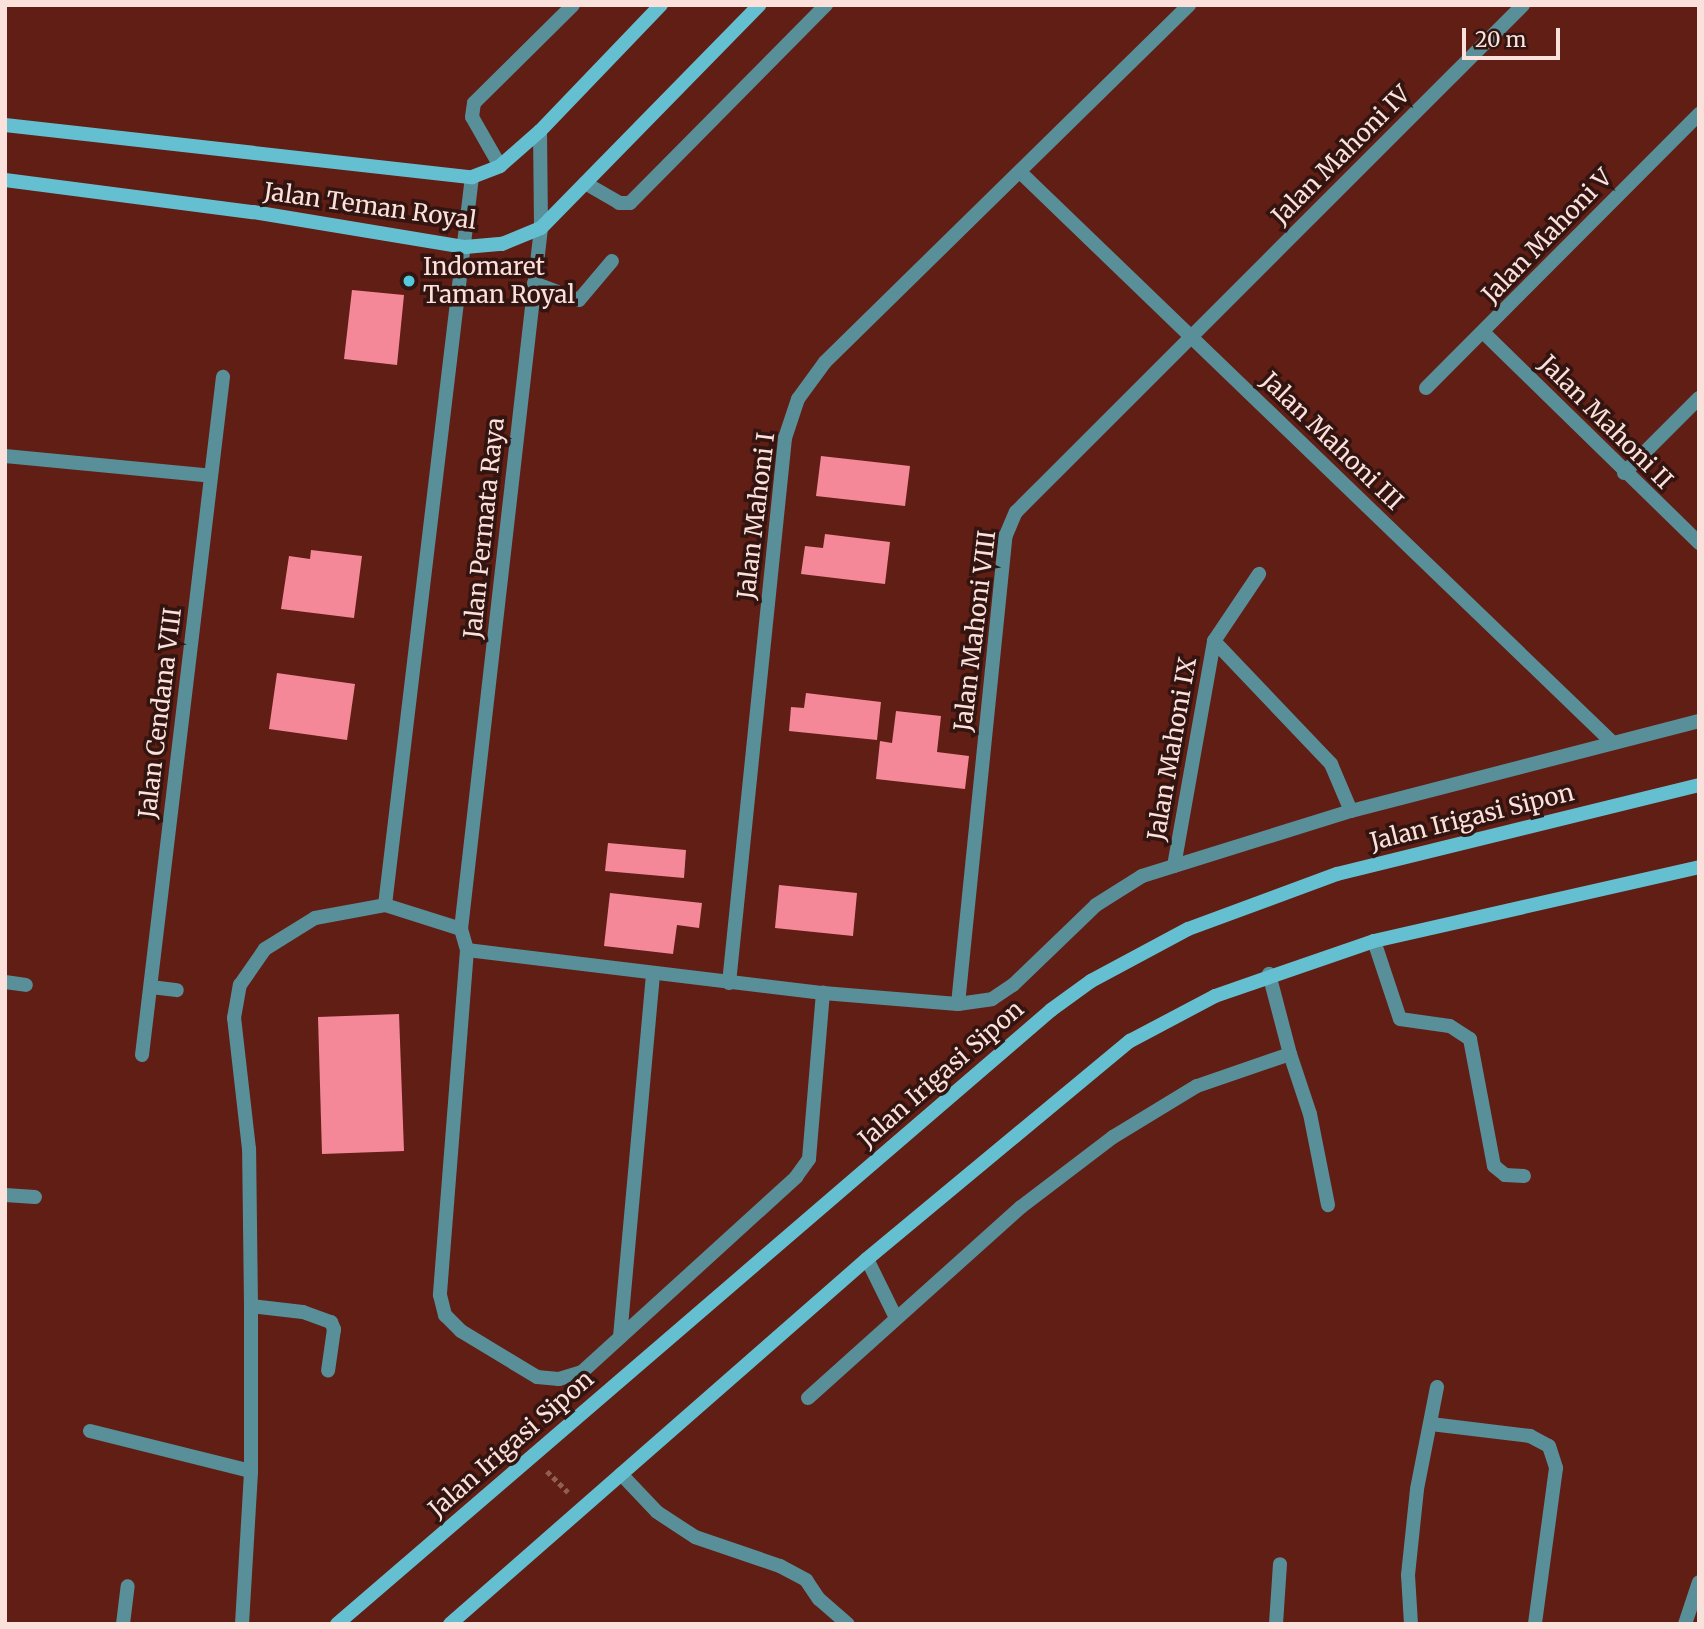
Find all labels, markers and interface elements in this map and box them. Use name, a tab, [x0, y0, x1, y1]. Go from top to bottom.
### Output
scale bar	[1466, 14, 1564, 58]
text: 20 m	[1475, 26, 1526, 53]
street label: Jalan Mahoni IV	[1266, 80, 1416, 230]
street label: Jalan Mahoni V	[1476, 163, 1618, 309]
street label: Jalan Teman Royal	[262, 177, 478, 235]
place label: Indomaret Taman Royal	[423, 253, 575, 309]
marker: Indomaret Taman Royal	[401, 273, 417, 289]
street label: Jalan Mahoni II	[1533, 349, 1679, 495]
street label: Jalan Mahoni III	[1255, 366, 1409, 516]
street label: Jalan Permata Raya	[458, 416, 510, 640]
street label: Jalan Mahoni I	[731, 431, 781, 601]
street label: Jalan Mahoni VIII	[948, 529, 1002, 733]
street label: Jalan Cendana VIII	[133, 606, 187, 820]
street label: Jalan Mahoni IX	[1142, 655, 1202, 843]
street label: Jalan Irigasi Sipon	[1367, 778, 1577, 856]
street label: Jalan Irigasi Sipon	[853, 995, 1029, 1153]
street label: Jalan Irigasi Sipon	[423, 1365, 599, 1523]

